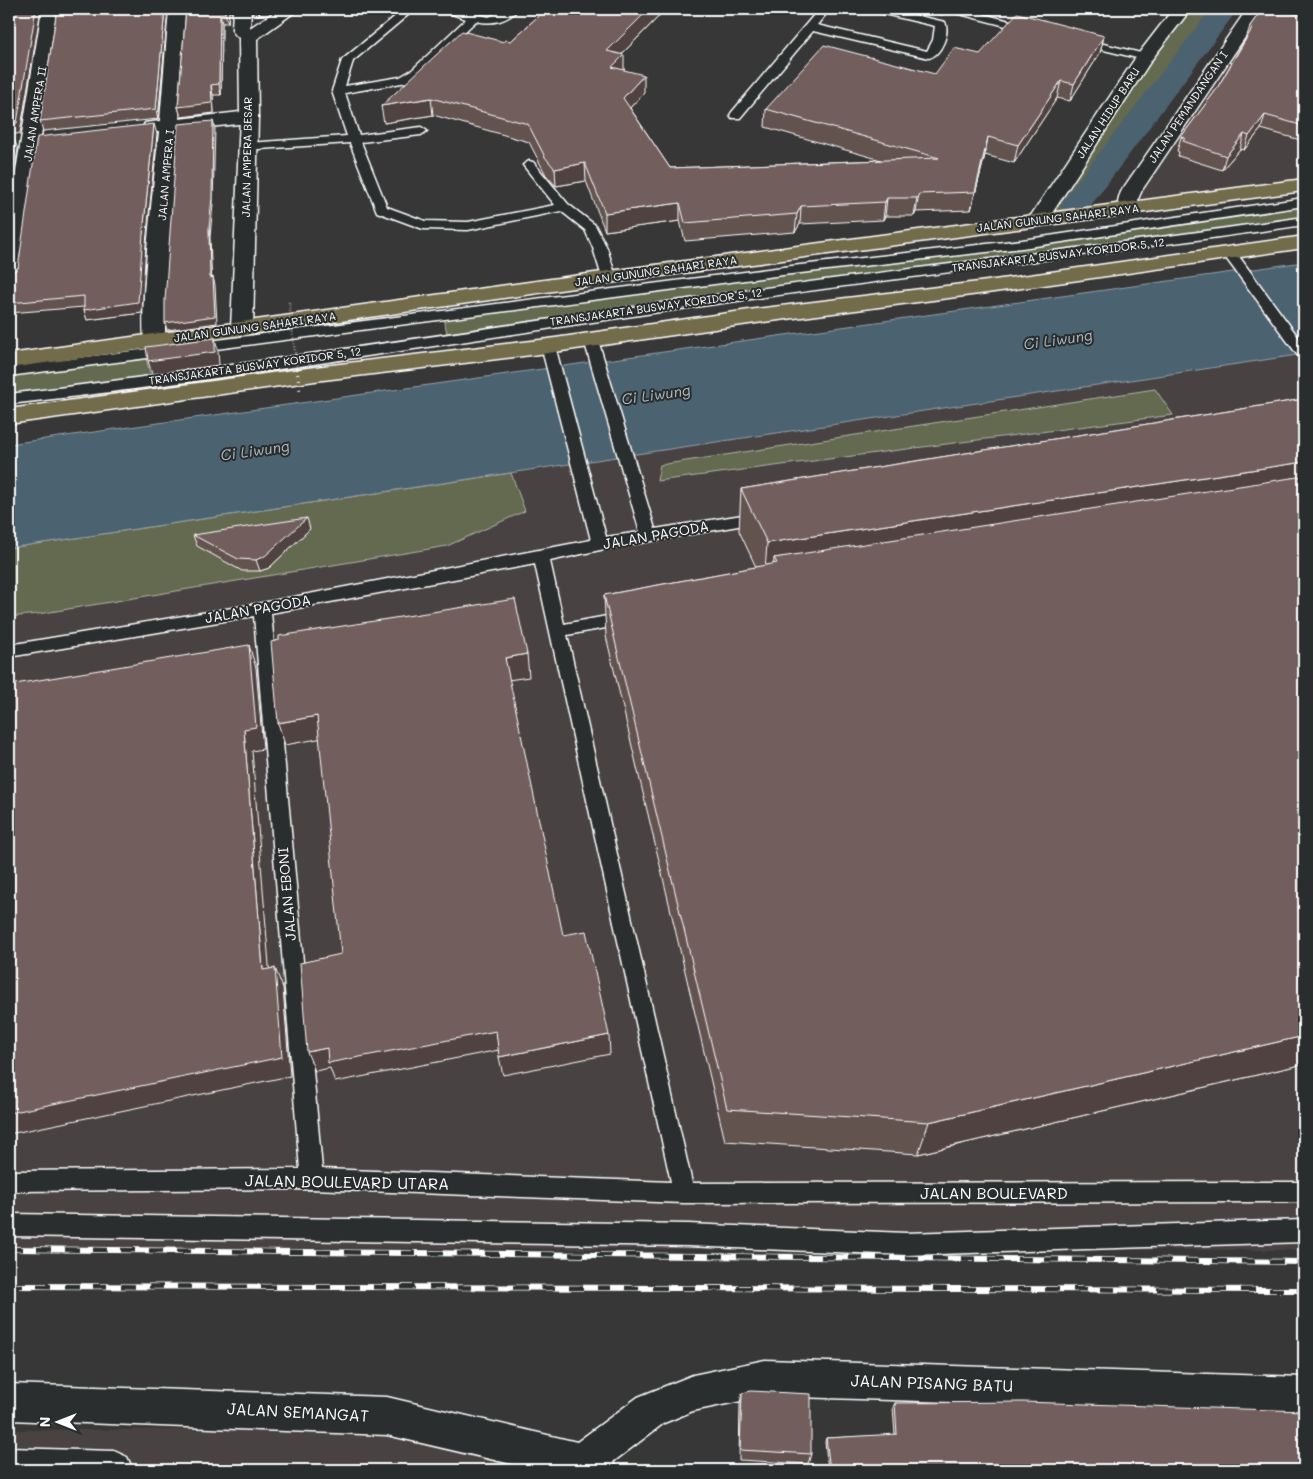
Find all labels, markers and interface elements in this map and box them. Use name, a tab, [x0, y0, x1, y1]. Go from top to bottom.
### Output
street label: JALAN PEMANDANGAN I	[1145, 48, 1231, 166]
street label: JALAN HIDUP BARU	[1073, 64, 1143, 161]
street label: JALAN AMPERA II	[20, 65, 49, 162]
street label: JALAN AMPERA BESAR	[238, 97, 255, 217]
street label: JALAN AMPERA I	[154, 129, 177, 221]
street label: JALAN GUNUNG SAHARI RAYA	[976, 200, 1140, 235]
street label: TRANSJAKARTA BUSWAY KORIDOR 5, 12	[951, 234, 1165, 275]
street label: JALAN GUNUNG SAHARI RAYA	[574, 252, 738, 289]
street label: TRANSJAKARTA BUSWAY KORIDOR 5, 12	[549, 284, 763, 329]
street label: JALAN GUNUNG SAHARI RAYA	[173, 308, 337, 345]
water label: Ci Liwung	[1022, 324, 1094, 354]
street label: TRANSJAKARTA BUSWAY KORIDOR 5, 12	[148, 343, 362, 388]
water label: Ci Liwung	[620, 379, 692, 409]
water label: Ci Liwung	[219, 435, 291, 465]
street label: JALAN PAGODA	[602, 516, 710, 553]
street label: JALAN PAGODA	[204, 590, 312, 627]
street label: JALAN EBONI	[273, 847, 300, 941]
street label: JALAN BOULEVARD UTARA	[245, 1169, 449, 1194]
street label: JALAN BOULEVARD	[920, 1182, 1068, 1203]
street label: JALAN PISANG BATU	[850, 1369, 1014, 1396]
north arrow	[32, 1396, 82, 1446]
street label: JALAN SEMANGAT	[227, 1397, 370, 1426]
text: N	[35, 1417, 54, 1427]

